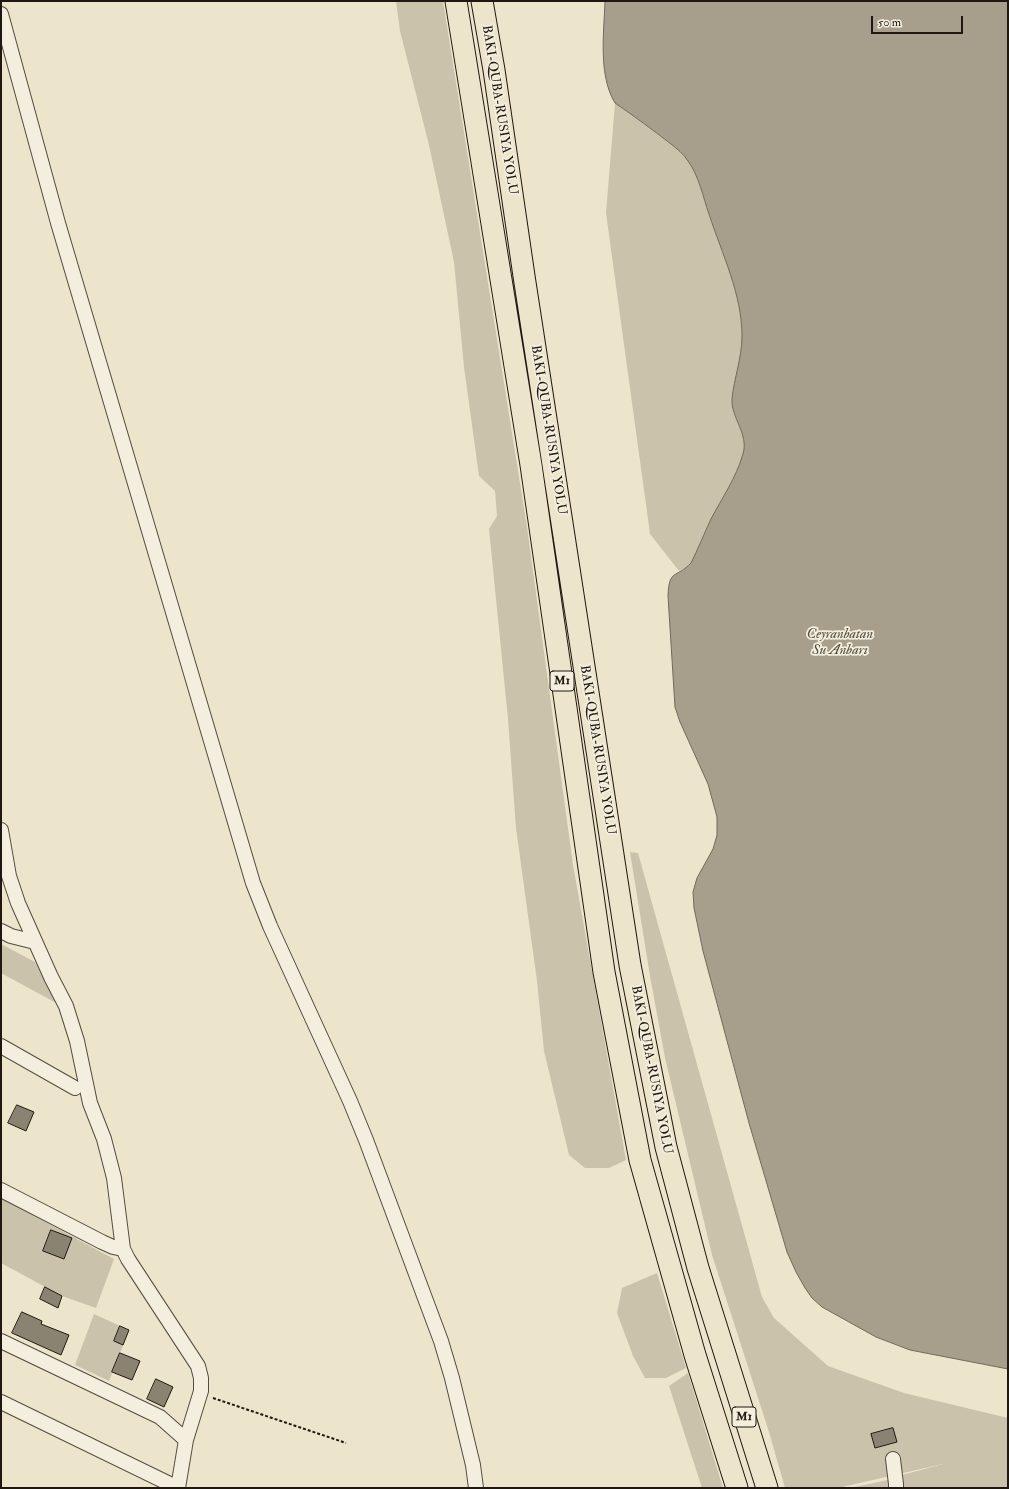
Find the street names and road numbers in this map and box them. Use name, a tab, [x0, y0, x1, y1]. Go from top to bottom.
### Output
street label: BAKI-QUBA-RUSIYA YOLU	[478, 24, 520, 196]
street label: BAKI-QUBA-RUSIYA YOLU	[527, 344, 569, 516]
street label: BAKI-QUBA-RUSIYA YOLU	[576, 664, 618, 836]
road number: M1	[550, 671, 574, 691]
street label: BAKI-QUBA-RUSIYA YOLU	[627, 984, 675, 1156]
road number: M1	[732, 1407, 756, 1427]

